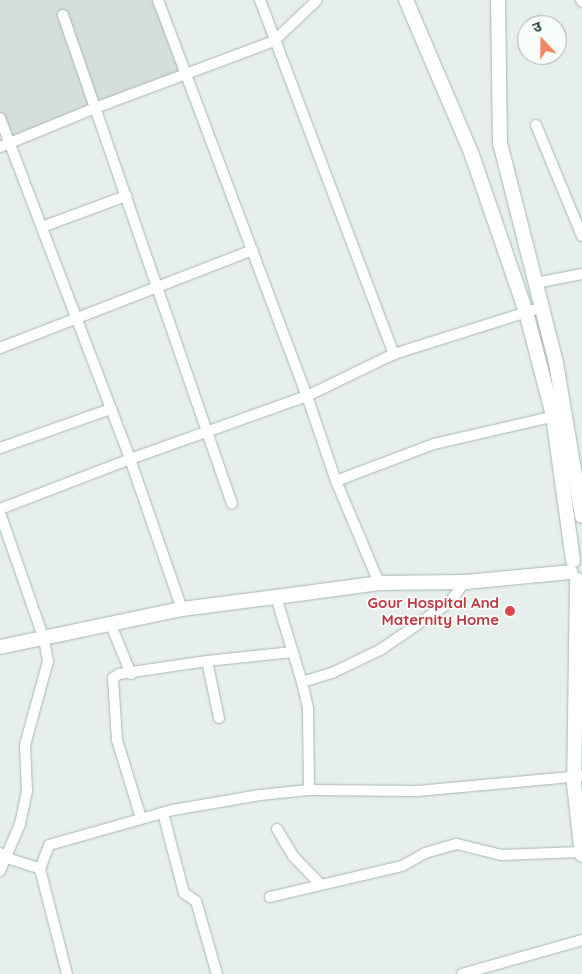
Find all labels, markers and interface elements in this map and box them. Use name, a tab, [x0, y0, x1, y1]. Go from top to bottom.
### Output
north arrow	[517, 15, 567, 65]
text: उ	[530, 17, 544, 37]
place label: Gour Hospital And Maternity Home	[368, 593, 499, 628]
marker: Gour Hospital And Maternity Home	[503, 604, 517, 618]

